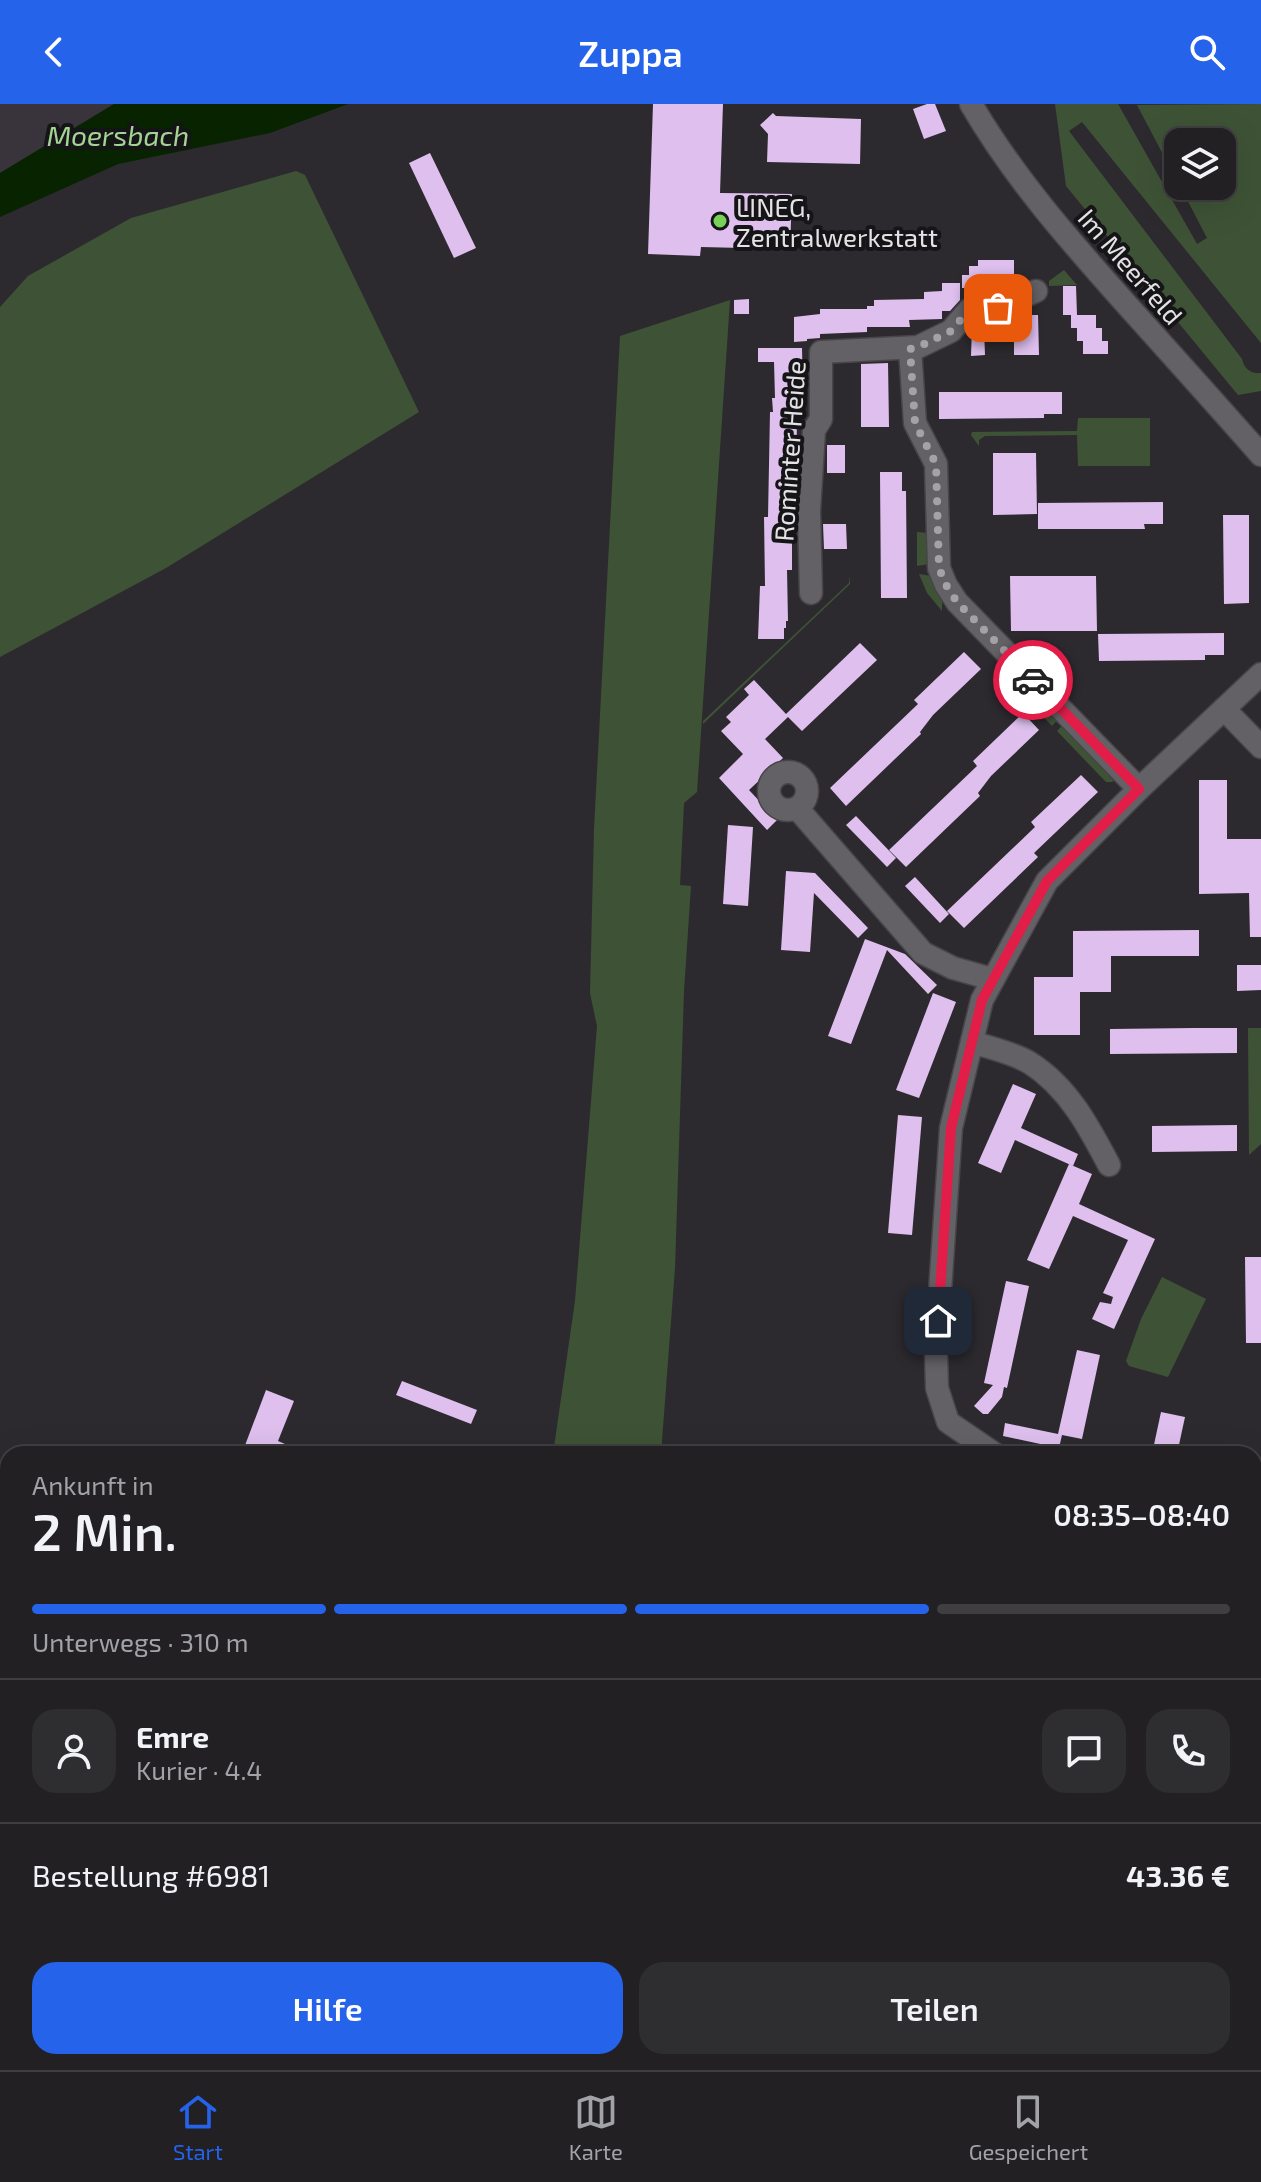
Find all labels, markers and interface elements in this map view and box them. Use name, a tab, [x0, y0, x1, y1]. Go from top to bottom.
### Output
icon: back	[32, 30, 76, 74]
icon: search	[1185, 30, 1229, 74]
text: Zuppa	[578, 31, 683, 74]
water label: Moersbach	[47, 118, 189, 152]
map controls	[1164, 128, 1236, 200]
button: layers	[1164, 128, 1236, 200]
place label: LINEG, Zentralwerkstatt	[736, 191, 938, 252]
street label: Im Meerfeld	[1072, 202, 1190, 330]
marker: LINEG, Zentralwerkstatt	[711, 212, 729, 230]
pin	[964, 274, 1032, 342]
icon: bag	[976, 286, 1020, 330]
street label: Rominter Heide	[767, 360, 811, 542]
courier	[993, 640, 1073, 720]
icon: car	[1011, 658, 1055, 702]
pin	[904, 1287, 972, 1355]
icon: home	[916, 1299, 960, 1343]
text: Ankunft in	[32, 1469, 154, 1500]
text: 08:35–08:40	[1053, 1496, 1230, 1532]
text: 2 Min.	[32, 1499, 177, 1561]
text: Unterwegs · 310 m	[32, 1626, 249, 1657]
button: person	[32, 1709, 116, 1793]
button: chat	[1042, 1709, 1126, 1793]
button: phone	[1146, 1709, 1230, 1793]
text: Emre	[136, 1718, 209, 1754]
text: Kurier · 4.4	[136, 1754, 262, 1785]
text: Bestellung #6981	[32, 1857, 270, 1893]
text: 43.36 €	[1126, 1857, 1230, 1893]
button: Hilfe	[32, 1962, 623, 2054]
button: Teilen	[639, 1962, 1230, 2054]
tab: Start	[173, 2090, 223, 2164]
tab: Karte	[569, 2090, 623, 2164]
tab: Gespeichert	[969, 2090, 1088, 2164]

